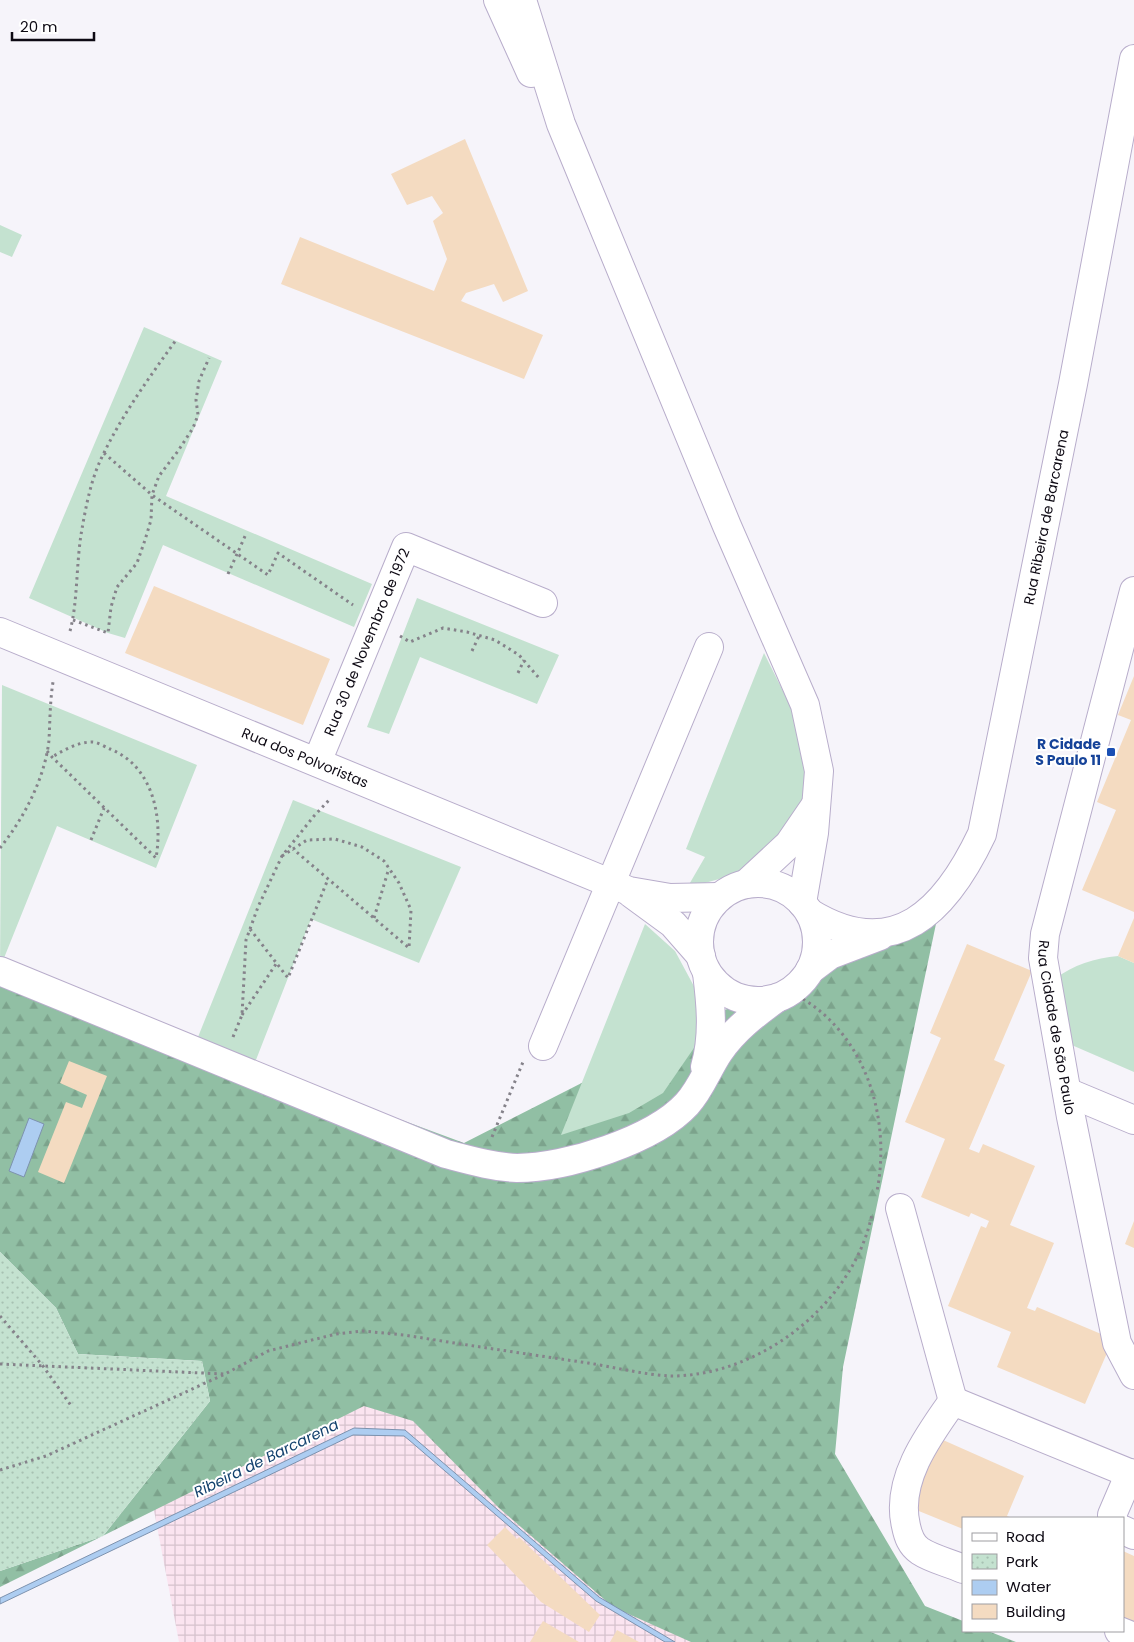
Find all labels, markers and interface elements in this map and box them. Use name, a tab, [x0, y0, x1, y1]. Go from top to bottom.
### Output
scale bar	[12, 10, 95, 42]
text: 20 m	[20, 16, 58, 37]
street label: Rua Ribeira de Barcarena	[1019, 428, 1074, 606]
street label: Rua 30 de Novembro de 1972	[319, 545, 415, 739]
street label: Rua dos Polvoristas	[239, 723, 372, 793]
place label: R Cidade S Paulo 11	[1035, 734, 1101, 770]
marker: R Cidade S Paulo 11	[1105, 746, 1117, 758]
street label: Rua Cidade de São Paulo	[1033, 939, 1080, 1116]
water label: Ribeira de Barcarena	[190, 1414, 342, 1502]
legend	[962, 1517, 1124, 1632]
text: Road	[1006, 1526, 1045, 1547]
text: Park	[1006, 1551, 1038, 1572]
text: Water	[1006, 1576, 1052, 1597]
text: Building	[1006, 1601, 1066, 1622]

